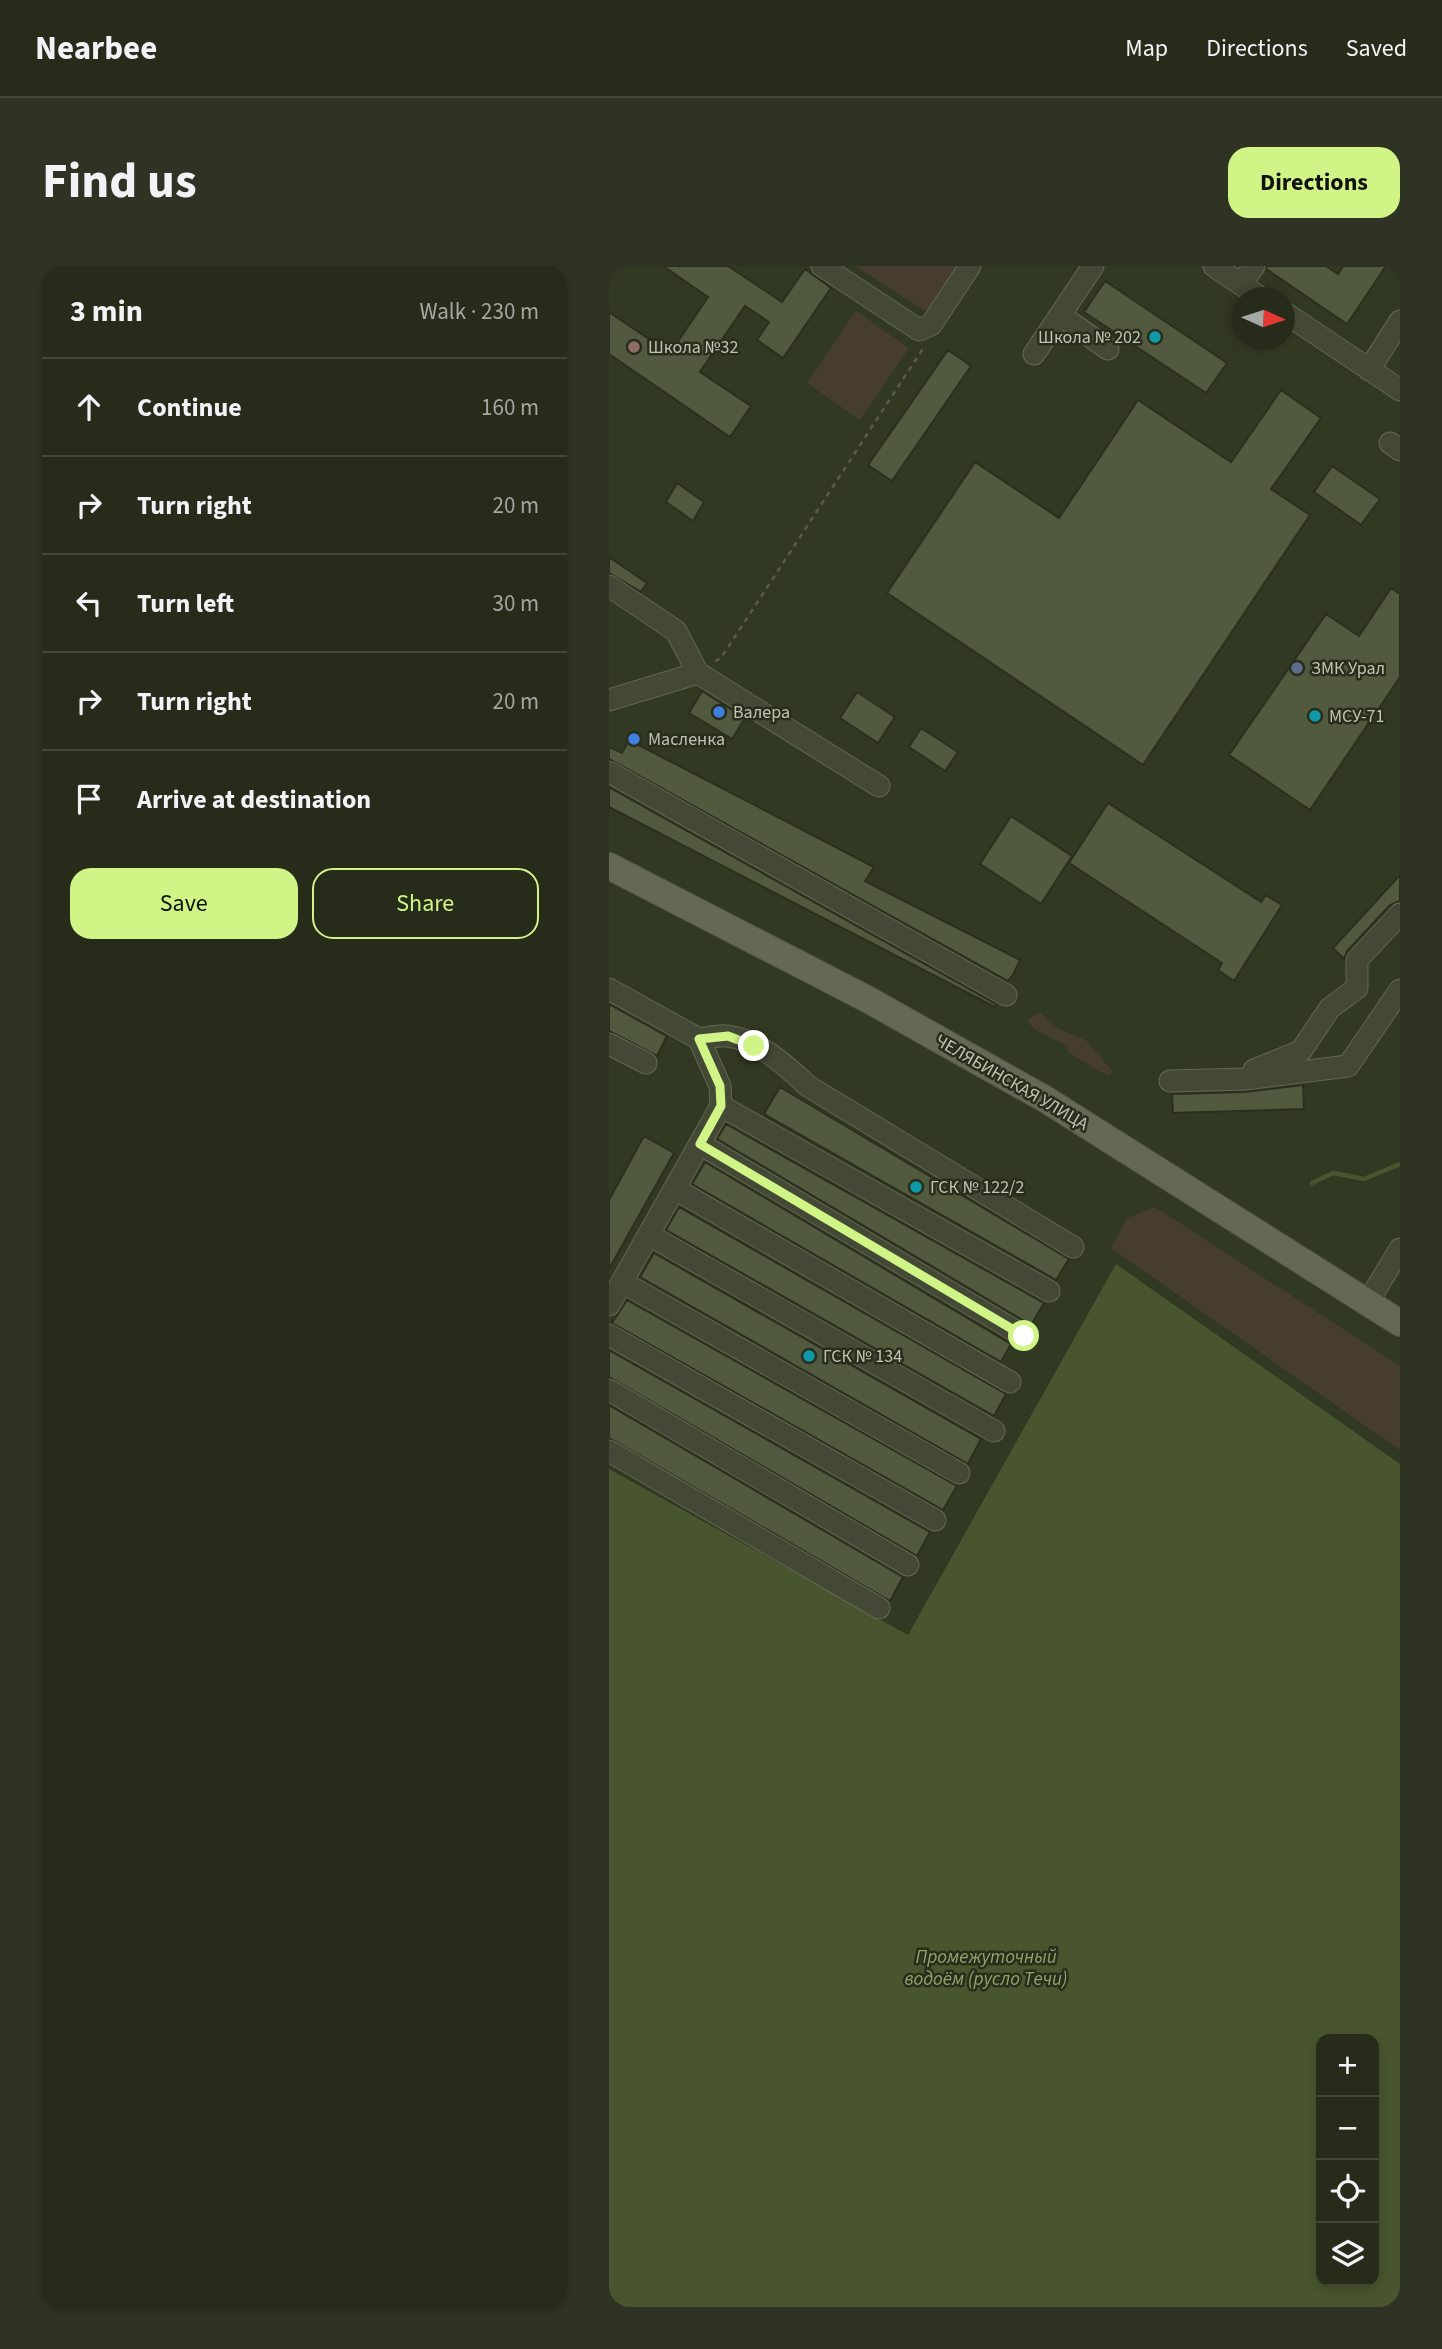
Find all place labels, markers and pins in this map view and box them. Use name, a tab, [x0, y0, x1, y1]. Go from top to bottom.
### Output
place label: Школа № 202	[1038, 325, 1141, 350]
marker: Школа № 202	[1147, 329, 1163, 345]
place label: Школа №32	[648, 335, 738, 360]
marker: Школа №32	[626, 339, 642, 355]
place label: ЗМК Урал	[1311, 656, 1385, 681]
marker: ЗМК Урал	[1289, 660, 1305, 676]
place label: Валера	[733, 700, 790, 725]
marker: Валера	[711, 704, 727, 720]
place label: МСУ-71	[1329, 704, 1384, 729]
marker: МСУ-71	[1307, 708, 1323, 724]
place label: Масленка	[648, 727, 725, 752]
marker: Масленка	[626, 731, 642, 747]
place label: ГСК № 122/2	[930, 1175, 1024, 1200]
marker: ГСК № 122/2	[908, 1179, 924, 1195]
place label: ГСК № 134	[823, 1344, 902, 1369]
marker: ГСК № 134	[801, 1348, 817, 1364]

